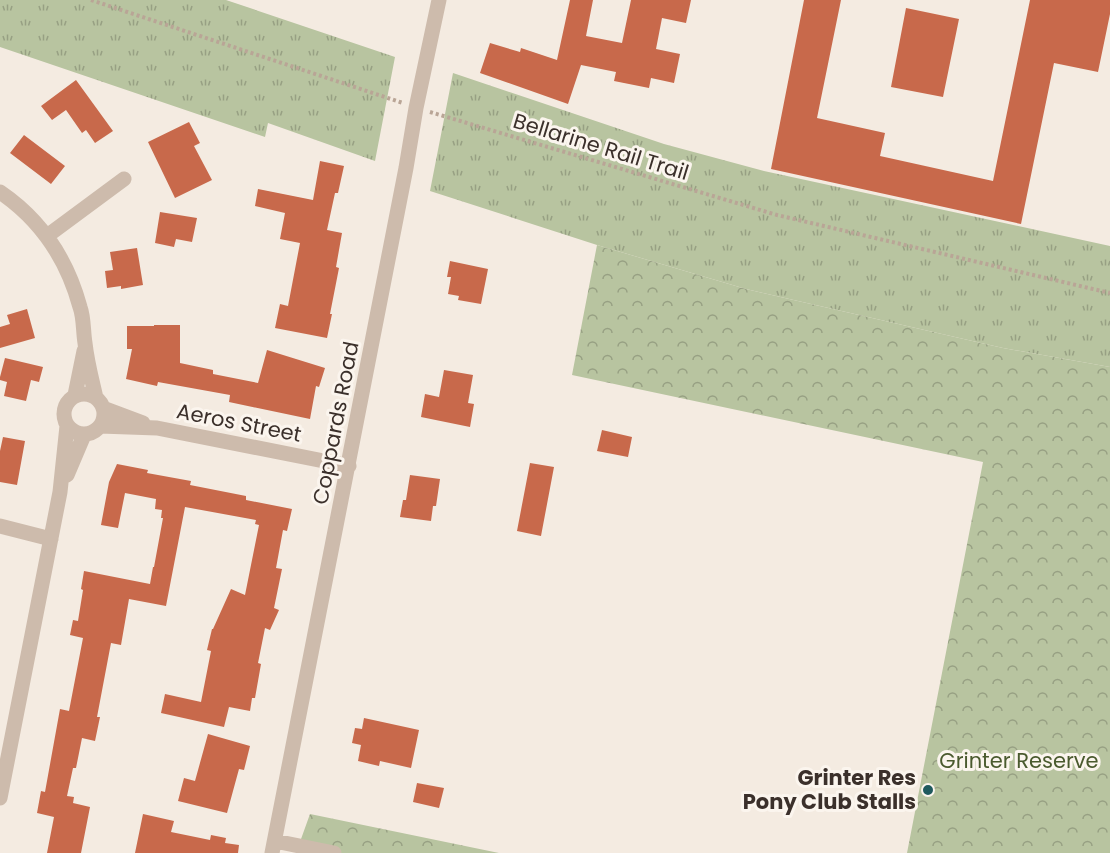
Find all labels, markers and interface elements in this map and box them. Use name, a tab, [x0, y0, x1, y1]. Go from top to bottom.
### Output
street label: Bellarine Rail Trail	[510, 106, 692, 187]
street label: Coppards Road	[305, 339, 366, 507]
street label: Aeros Street	[174, 396, 304, 449]
park label: Grinter Reserve	[939, 746, 1099, 775]
place label: Grinter Res Pony Club Stalls	[743, 763, 916, 816]
marker: Grinter Res Pony Club Stalls	[921, 783, 935, 797]

